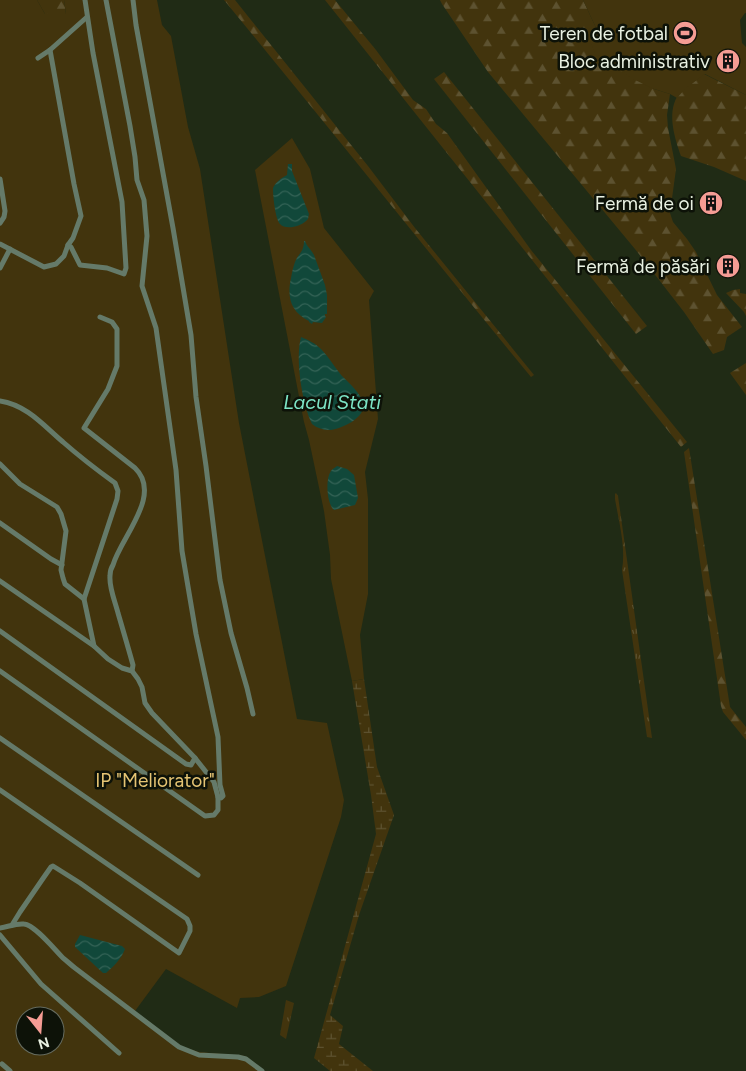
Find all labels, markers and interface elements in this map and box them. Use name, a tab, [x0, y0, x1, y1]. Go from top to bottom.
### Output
sports icon: Teren de fotbal	[672, 20, 698, 46]
place label: Teren de fotbal	[540, 22, 668, 45]
building icon: Bloc administrativ	[715, 48, 741, 74]
place label: Bloc administrativ	[558, 50, 710, 73]
building icon: Fermă de oi	[698, 190, 724, 216]
place label: Fermă de oi	[595, 192, 694, 215]
building icon: Fermă de păsări	[715, 253, 741, 279]
place label: Fermă de păsări	[576, 255, 710, 278]
water label: Lacul Stati	[283, 390, 381, 414]
park label: IP "Meliorator"	[95, 769, 215, 792]
north arrow	[15, 1006, 65, 1056]
text: N	[36, 1033, 51, 1053]

